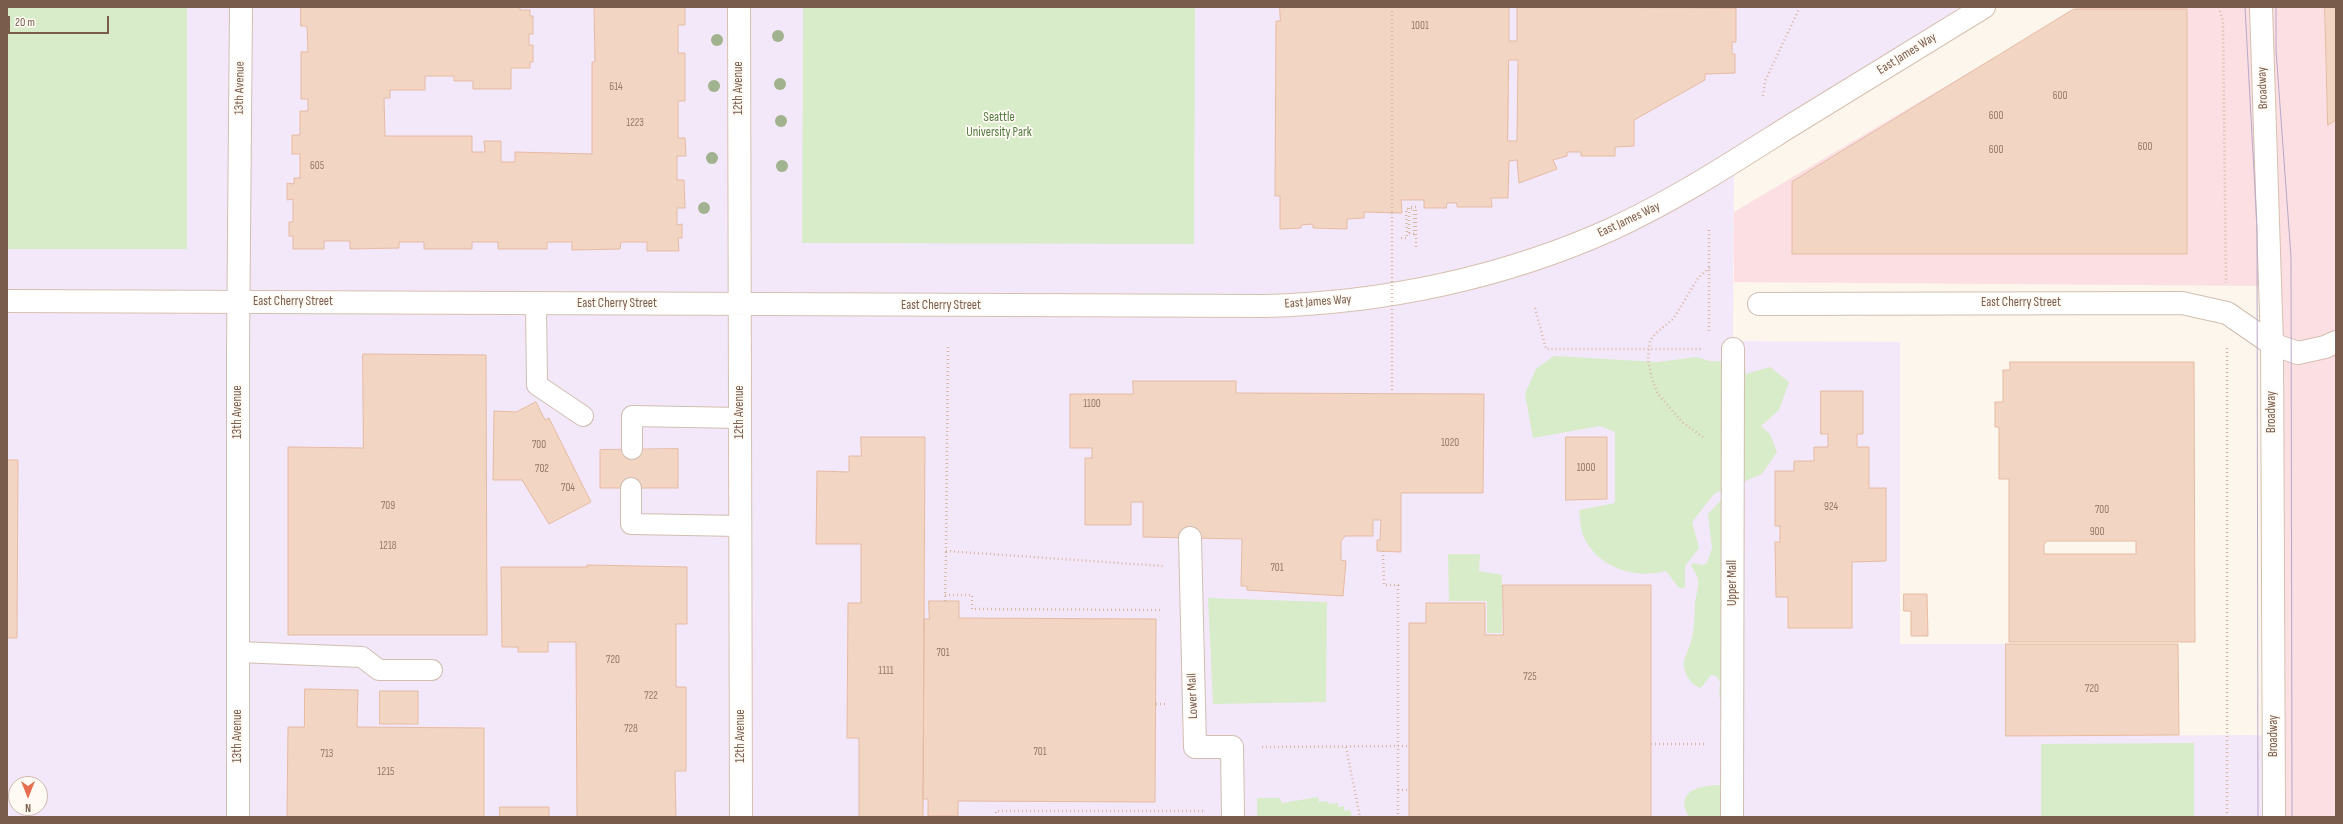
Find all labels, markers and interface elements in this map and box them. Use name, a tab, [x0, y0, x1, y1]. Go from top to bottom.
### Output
scale bar	[10, 8, 111, 34]
text: 20 m	[15, 15, 35, 30]
house number: 1001	[1411, 19, 1429, 33]
street label: East James Way	[1875, 30, 1939, 78]
street label: 13th Avenue	[232, 61, 248, 115]
street label: 12th Avenue	[731, 61, 747, 115]
street label: Broadway	[2254, 67, 2272, 109]
house number: 614	[609, 80, 623, 94]
house number: 600	[2053, 89, 2067, 103]
house number: 600	[1989, 109, 2003, 123]
park label: Seattle University Park	[966, 110, 1032, 141]
house number: 1223	[626, 116, 644, 130]
house number: 600	[2138, 140, 2152, 154]
house number: 600	[1989, 143, 2003, 157]
house number: 605	[310, 159, 324, 173]
street label: East James Way	[1595, 199, 1663, 241]
street label: East James Way	[1284, 292, 1352, 312]
street label: East Cherry Street	[253, 294, 333, 310]
street label: East Cherry Street	[1981, 295, 2061, 311]
street label: East Cherry Street	[577, 296, 657, 312]
street label: East Cherry Street	[901, 298, 981, 314]
street label: 13th Avenue	[230, 385, 246, 439]
street label: 12th Avenue	[732, 385, 748, 439]
street label: Broadway	[2264, 391, 2280, 433]
house number: 1100	[1083, 397, 1101, 411]
house number: 1020	[1441, 436, 1459, 450]
house number: 700	[532, 438, 546, 452]
house number: 1000	[1577, 461, 1595, 475]
house number: 702	[535, 462, 549, 476]
house number: 704	[561, 481, 575, 495]
house number: 709	[381, 499, 395, 513]
house number: 924	[1824, 500, 1838, 514]
house number: 700	[2095, 503, 2109, 517]
house number: 900	[2090, 525, 2104, 539]
house number: 1218	[379, 539, 397, 553]
street label: Upper Mall	[1725, 560, 1741, 606]
house number: 701	[1270, 561, 1284, 575]
house number: 701	[936, 646, 950, 660]
house number: 720	[606, 653, 620, 667]
house number: 1111	[878, 664, 894, 678]
house number: 725	[1523, 670, 1537, 684]
street label: Lower Mall	[1184, 673, 1202, 719]
house number: 720	[2085, 682, 2099, 696]
house number: 722	[644, 689, 658, 703]
street label: 13th Avenue	[230, 709, 246, 763]
street label: 12th Avenue	[733, 709, 749, 763]
street label: Broadway	[2266, 715, 2282, 757]
house number: 728	[624, 722, 638, 736]
house number: 701	[1033, 745, 1047, 759]
house number: 713	[321, 747, 333, 761]
house number: 1215	[378, 765, 394, 779]
north arrow	[8, 776, 48, 816]
text: N	[25, 801, 31, 814]

